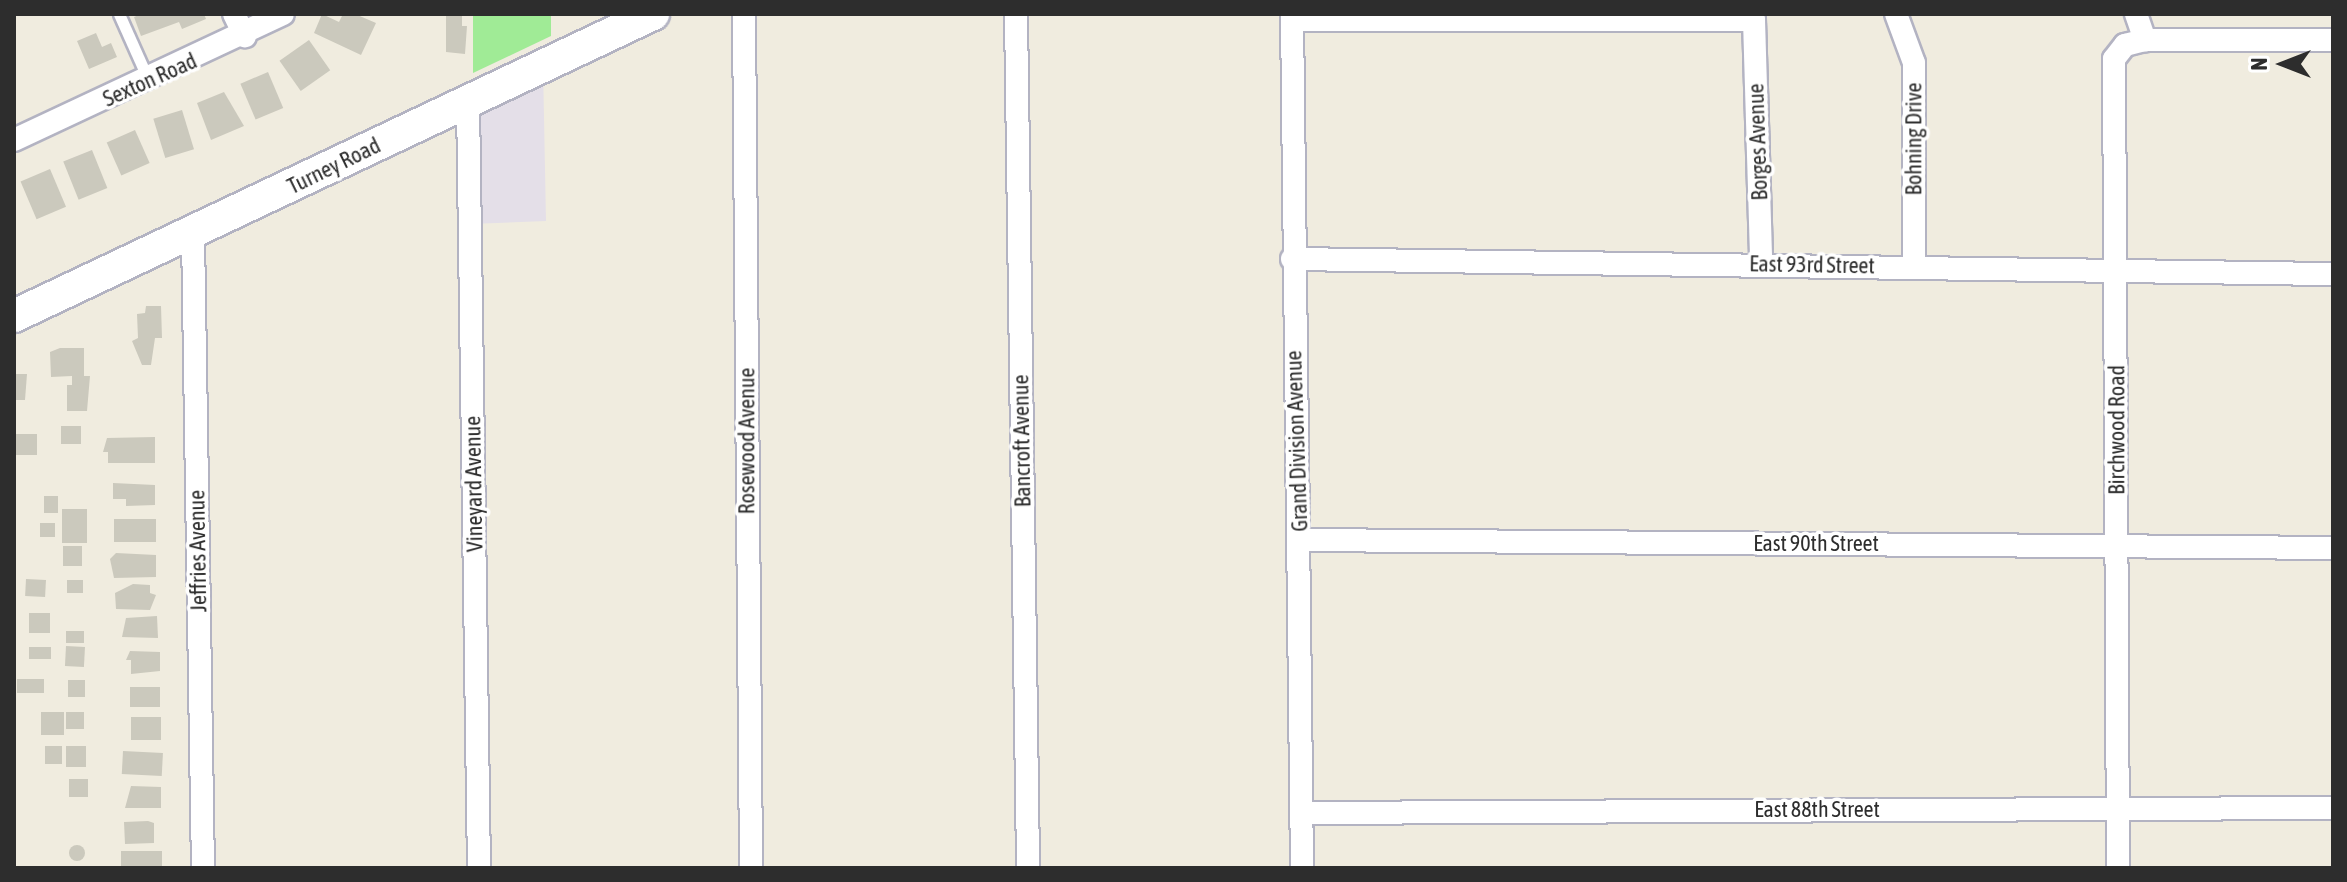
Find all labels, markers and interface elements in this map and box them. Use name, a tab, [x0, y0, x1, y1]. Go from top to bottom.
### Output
north arrow	[2243, 24, 2323, 104]
street label: Sexton Road	[99, 48, 201, 112]
text: N	[2246, 58, 2272, 71]
street label: Bohning Drive	[1901, 82, 1927, 196]
street label: Borges Avenue	[1743, 83, 1773, 201]
street label: Turney Road	[283, 132, 385, 200]
street label: East 93rd Street	[1749, 251, 1875, 279]
street label: Grand Division Avenue	[1281, 350, 1313, 532]
street label: Birchwood Road	[2104, 365, 2130, 495]
street label: Rosewood Avenue	[734, 368, 760, 514]
street label: Bancroft Avenue	[1008, 374, 1036, 508]
street label: Vineyard Avenue	[460, 416, 488, 552]
street label: Jeffries Avenue	[184, 490, 212, 612]
street label: East 90th Street	[1753, 531, 1879, 557]
street label: East 88th Street	[1754, 797, 1880, 823]

